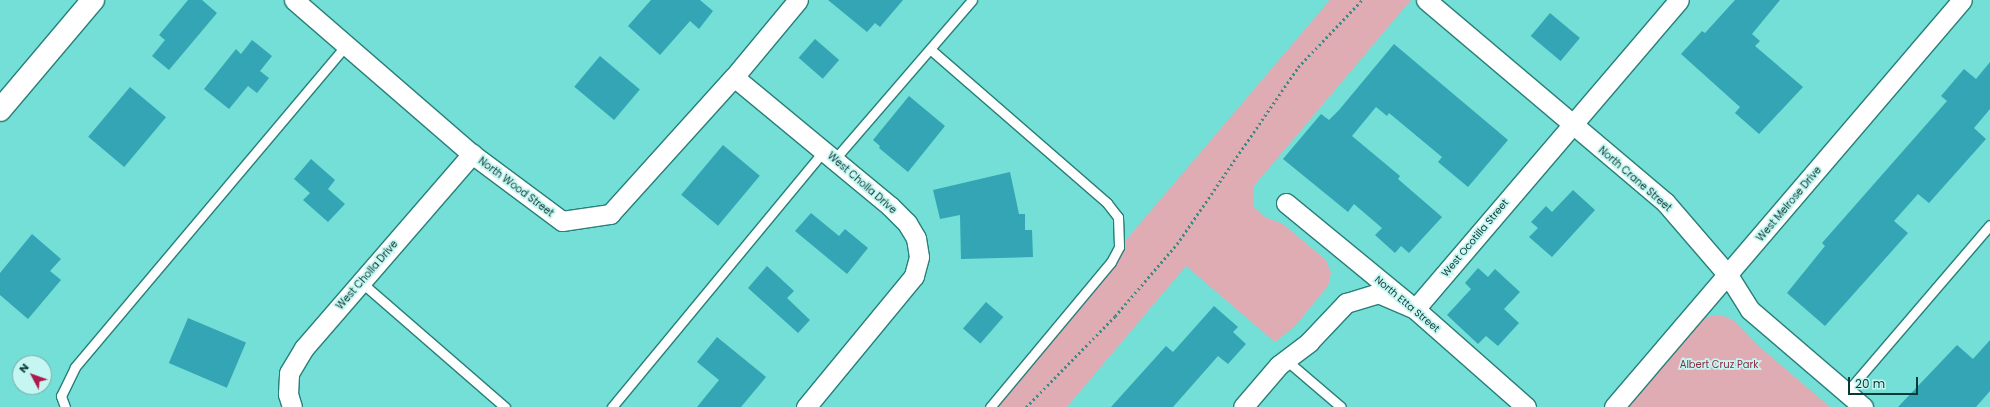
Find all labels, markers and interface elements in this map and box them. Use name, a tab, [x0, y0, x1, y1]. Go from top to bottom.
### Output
street label: North Crane Street	[1596, 144, 1674, 214]
street label: West Cholla Drive	[825, 150, 899, 216]
street label: North Wood Street	[476, 155, 556, 219]
street label: West Melrose Drive	[1754, 164, 1824, 244]
street label: West Ocotilla Street	[1439, 197, 1511, 279]
street label: West Cholla Drive	[334, 238, 400, 312]
street label: North Etta Street	[1372, 273, 1442, 335]
north arrow	[12, 355, 52, 395]
text: N	[15, 359, 32, 376]
park label: Albert Cruz Park	[1680, 359, 1758, 371]
scale bar	[1850, 369, 1920, 395]
text: 20 m	[1855, 375, 1885, 392]

